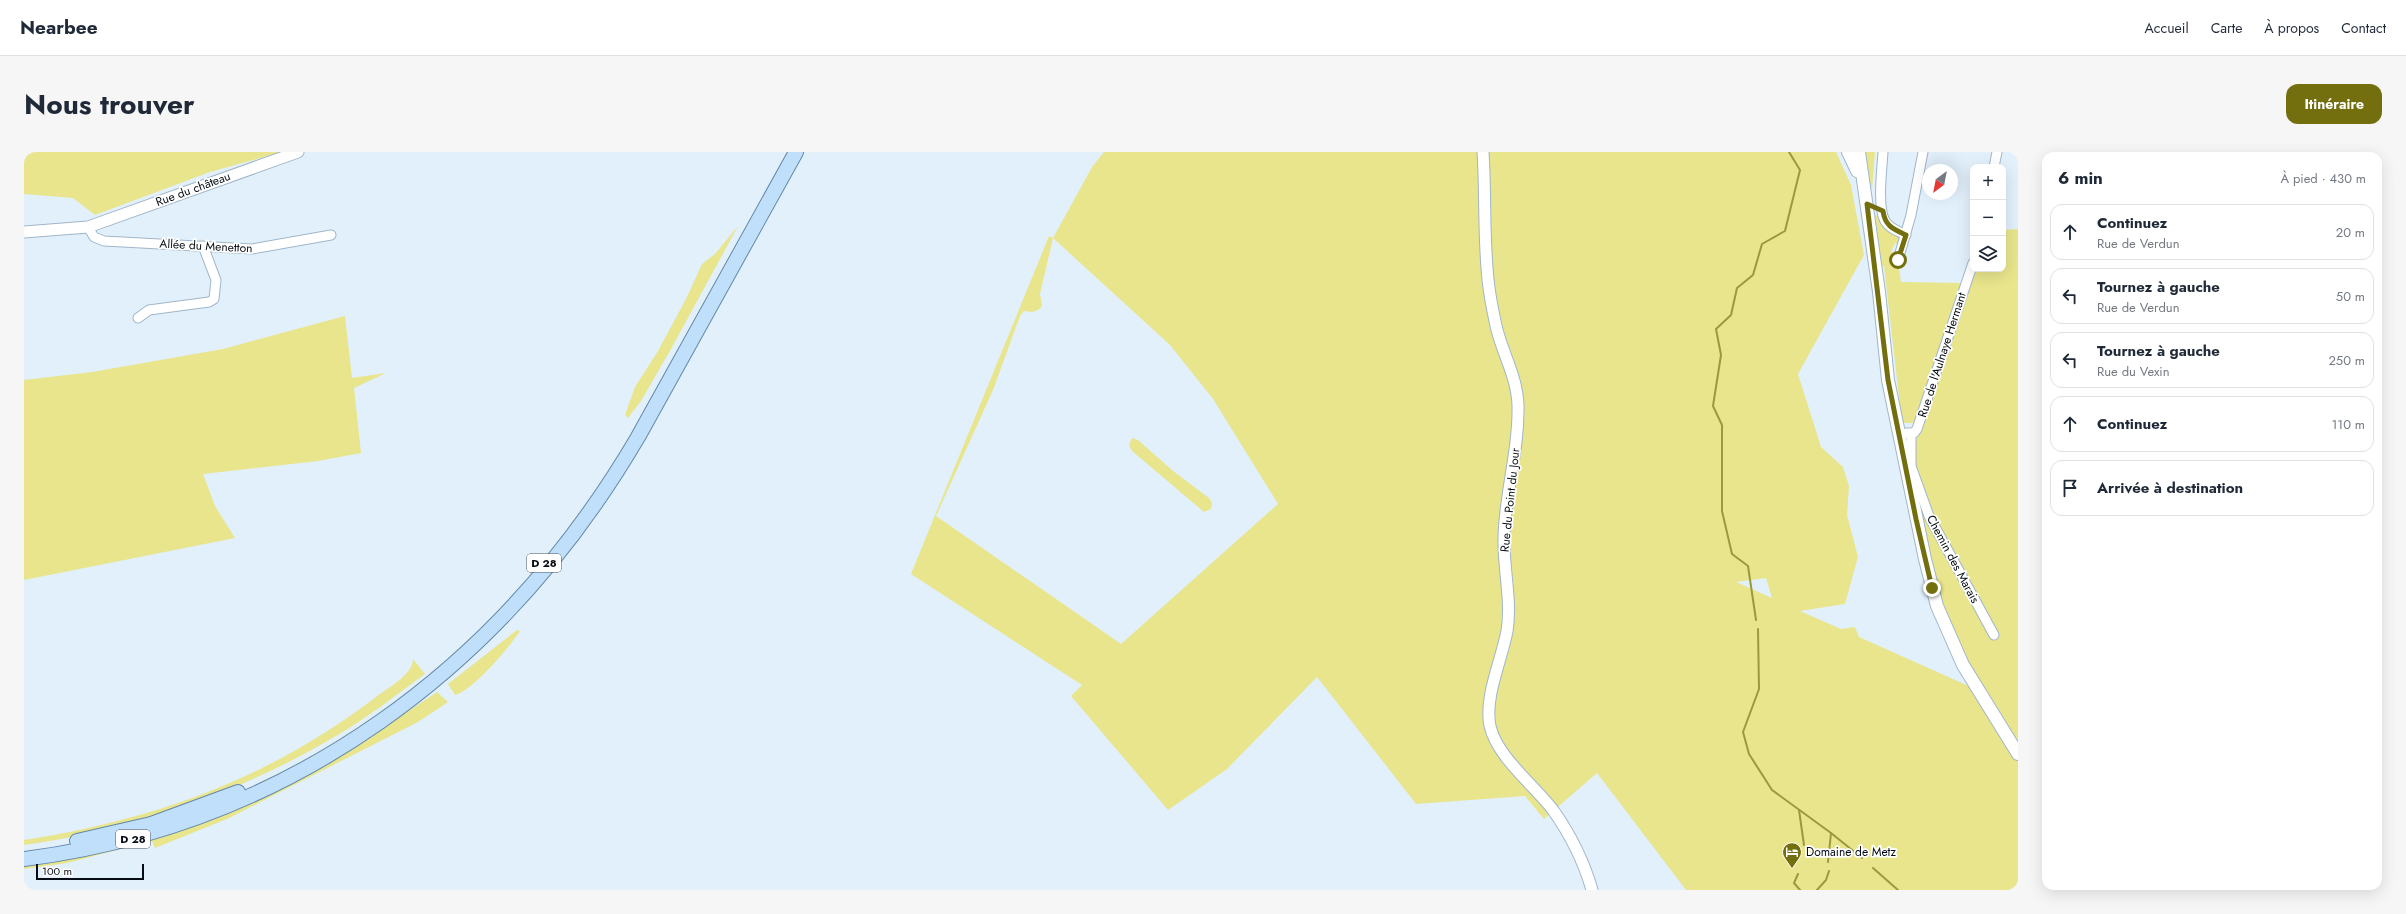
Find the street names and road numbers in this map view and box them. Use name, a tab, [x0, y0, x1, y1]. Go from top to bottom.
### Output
street label: Rue du château	[153, 167, 233, 211]
street label: Allée du Menetton	[159, 235, 253, 257]
street label: Rue de l'Aulnaye Hermant	[1913, 290, 1971, 420]
street label: Rue du Point du Jour	[1496, 446, 1525, 553]
street label: Chemin des Marais	[1922, 512, 1984, 607]
road number: D 28	[527, 554, 561, 572]
road number: D 28	[116, 830, 150, 848]

